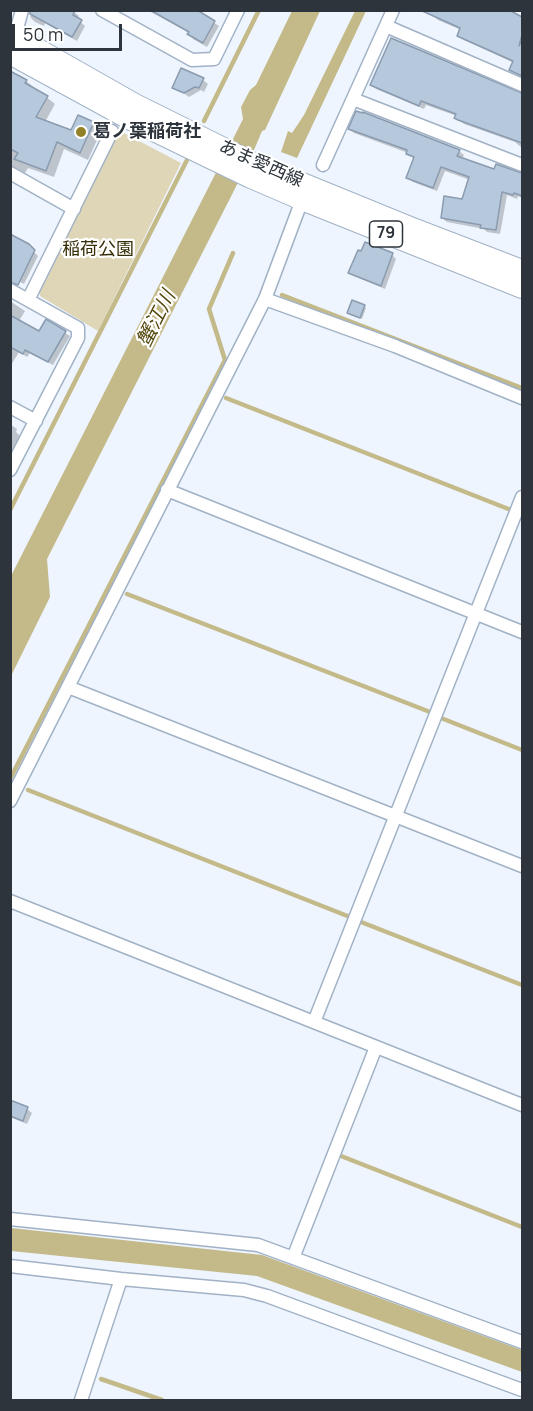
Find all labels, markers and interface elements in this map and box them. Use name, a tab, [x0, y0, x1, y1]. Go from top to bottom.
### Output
scale bar	[15, 12, 124, 50]
text: 50 m	[23, 22, 63, 46]
place label: 葛ノ葉稲荷社	[93, 121, 201, 143]
marker: 葛ノ葉稲荷社	[74, 125, 88, 139]
street label: あま愛西線	[215, 136, 307, 192]
road number: 79	[370, 221, 402, 247]
park label: 稲荷公園	[62, 239, 134, 261]
water label: 蟹江川	[133, 287, 181, 351]

